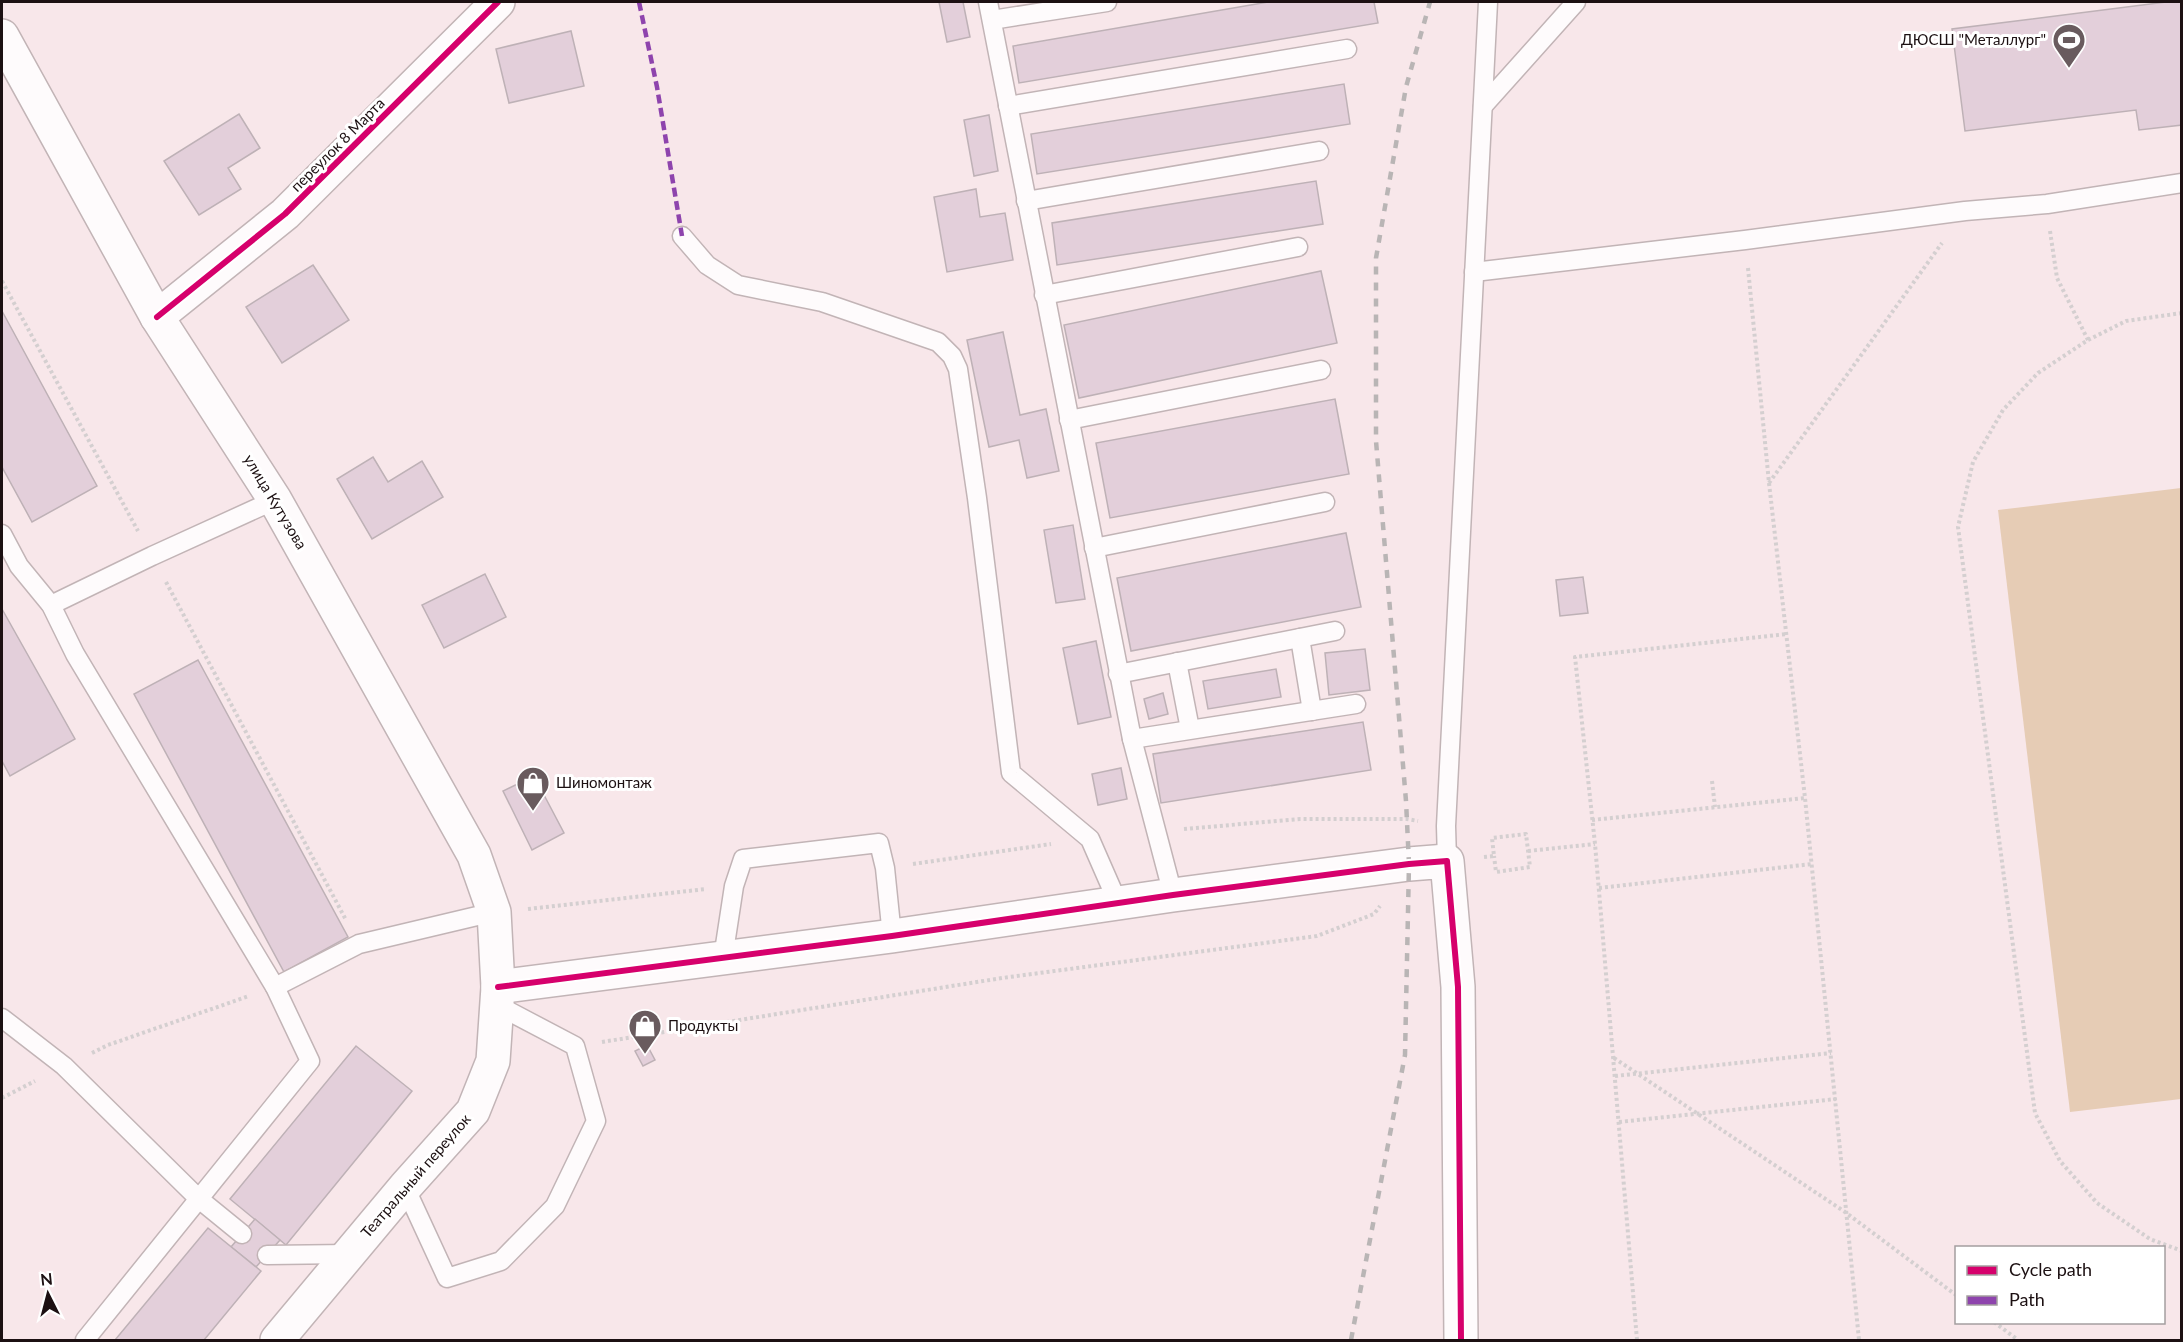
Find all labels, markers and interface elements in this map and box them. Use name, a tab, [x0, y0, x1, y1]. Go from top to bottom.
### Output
sports icon: ДЮСШ "Металлург"	[2051, 22, 2087, 69]
place label: ДЮСШ "Металлург"	[1901, 30, 2046, 48]
street label: переулок 8 Марта	[287, 94, 388, 195]
street label: улица Кутузова	[241, 451, 311, 552]
shop icon: Шиномонтаж	[515, 765, 551, 812]
place label: Шиномонтаж	[556, 773, 652, 791]
shop icon: Продукты	[627, 1008, 663, 1055]
place label: Продукты	[668, 1016, 738, 1034]
street label: Театральный переулок	[357, 1110, 474, 1241]
legend	[1955, 1246, 2165, 1324]
text: Cycle path	[2009, 1258, 2092, 1280]
north arrow	[18, 1264, 78, 1324]
text: N	[39, 1268, 54, 1289]
text: Path	[2009, 1288, 2045, 1310]

